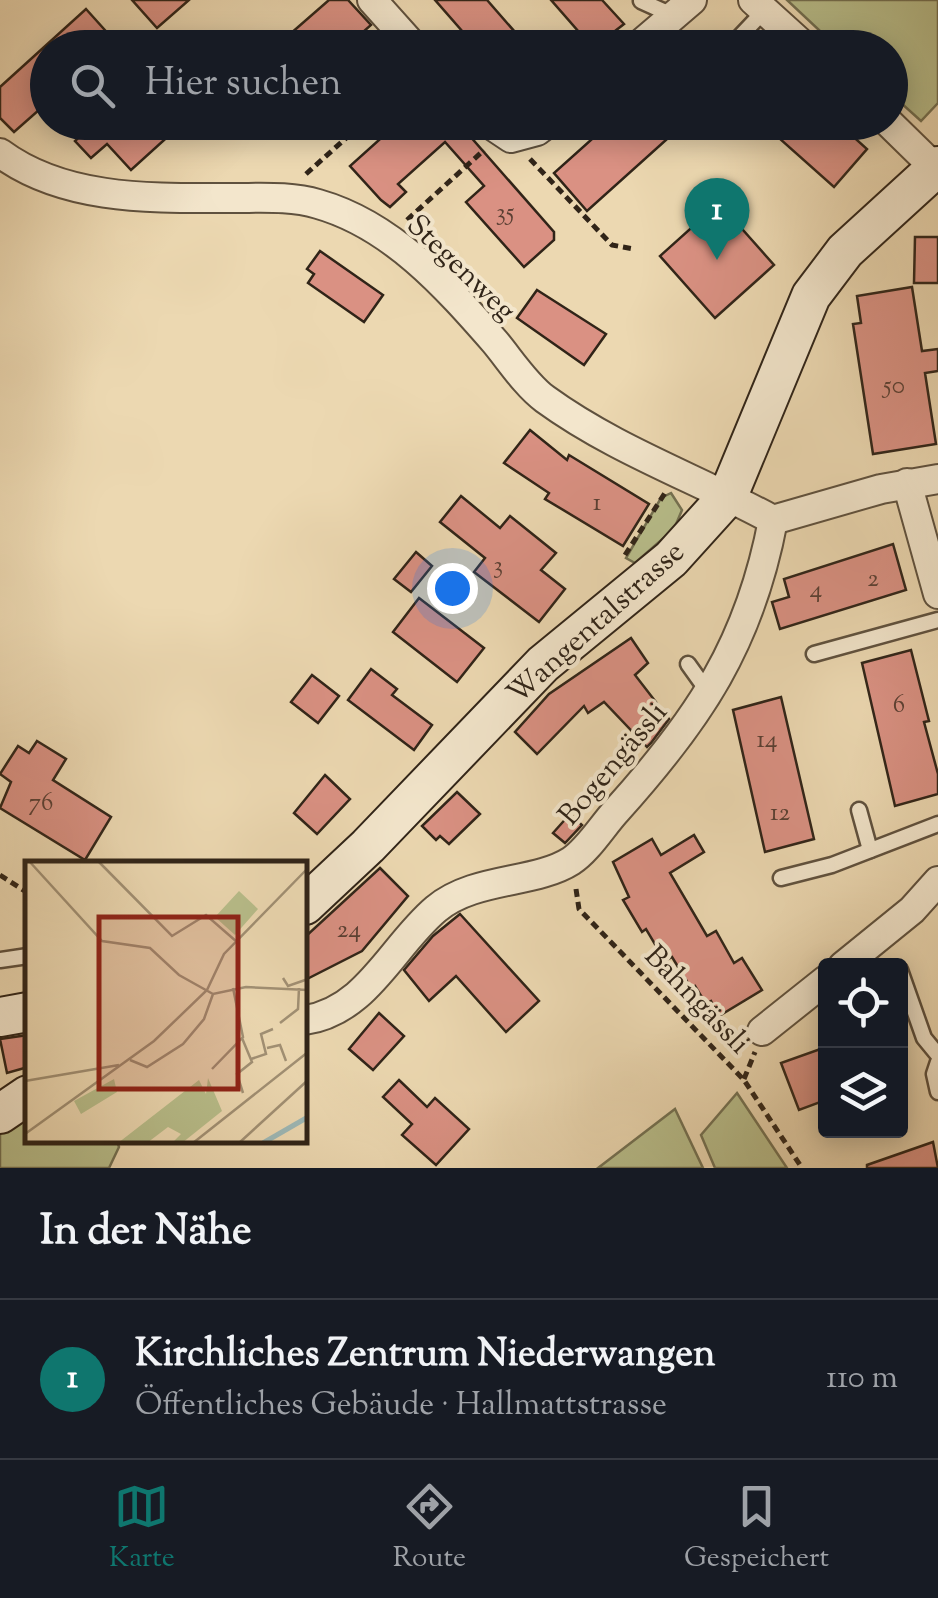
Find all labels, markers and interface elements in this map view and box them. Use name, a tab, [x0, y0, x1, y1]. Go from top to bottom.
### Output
search box	[30, 30, 908, 140]
icon: search	[65, 58, 120, 113]
text: Hier suchen	[145, 58, 342, 112]
pin: 1	[684, 178, 750, 260]
house number: 35	[496, 196, 515, 232]
street label: Stegenweg	[396, 206, 525, 332]
house number: 50	[881, 369, 905, 405]
house number: 1	[593, 486, 601, 522]
street label: Wangentalstrasse	[498, 532, 695, 715]
house number: 3	[493, 549, 503, 585]
house number: 2	[867, 562, 879, 598]
your location	[427, 563, 478, 614]
house number: 4	[810, 573, 822, 609]
house number: 6	[893, 688, 905, 724]
street label: Bogengässli	[549, 693, 679, 836]
house number: 14	[756, 723, 778, 759]
house number: 76	[29, 786, 53, 822]
house number: 12	[770, 796, 790, 832]
inset map	[25, 861, 308, 1143]
house number: 24	[337, 913, 361, 949]
street label: Bahngässli	[633, 937, 759, 1065]
map controls	[818, 958, 908, 1138]
button: locate	[818, 958, 908, 1048]
button: layers	[818, 1048, 908, 1138]
text: In der Nähe	[40, 1203, 252, 1263]
text: Kirchliches Zentrum Niederwangen	[135, 1329, 715, 1383]
text: 1	[67, 1356, 78, 1402]
text: 110 m	[826, 1356, 898, 1402]
text: Öffentliches Gebäude · Hallmattstrasse	[135, 1383, 667, 1429]
tab: Karte	[109, 1479, 175, 1579]
tab: Route	[393, 1479, 466, 1579]
tab: Gespeichert	[684, 1479, 829, 1579]

